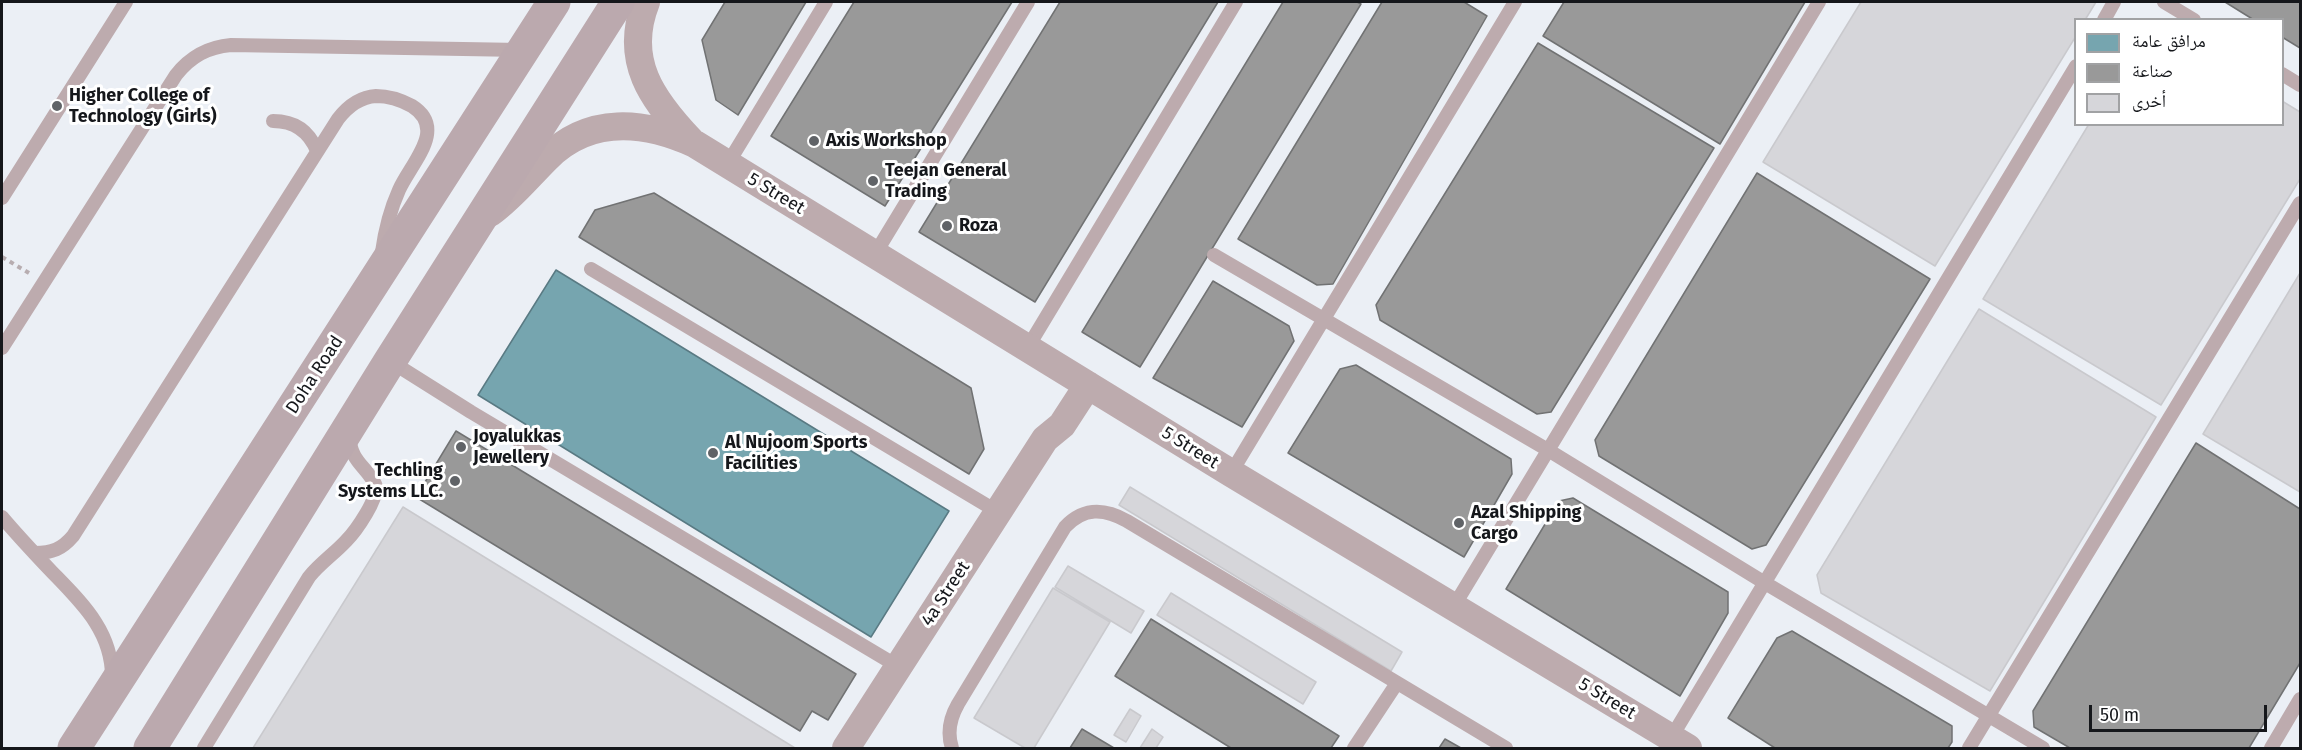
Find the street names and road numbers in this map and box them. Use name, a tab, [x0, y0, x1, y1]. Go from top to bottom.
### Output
street label: 5 Street	[744, 169, 808, 219]
street label: Doha Road	[282, 332, 348, 418]
street label: 5 Street	[1158, 422, 1222, 474]
street label: 4a Street	[917, 558, 975, 630]
street label: 5 Street	[1575, 674, 1639, 724]

